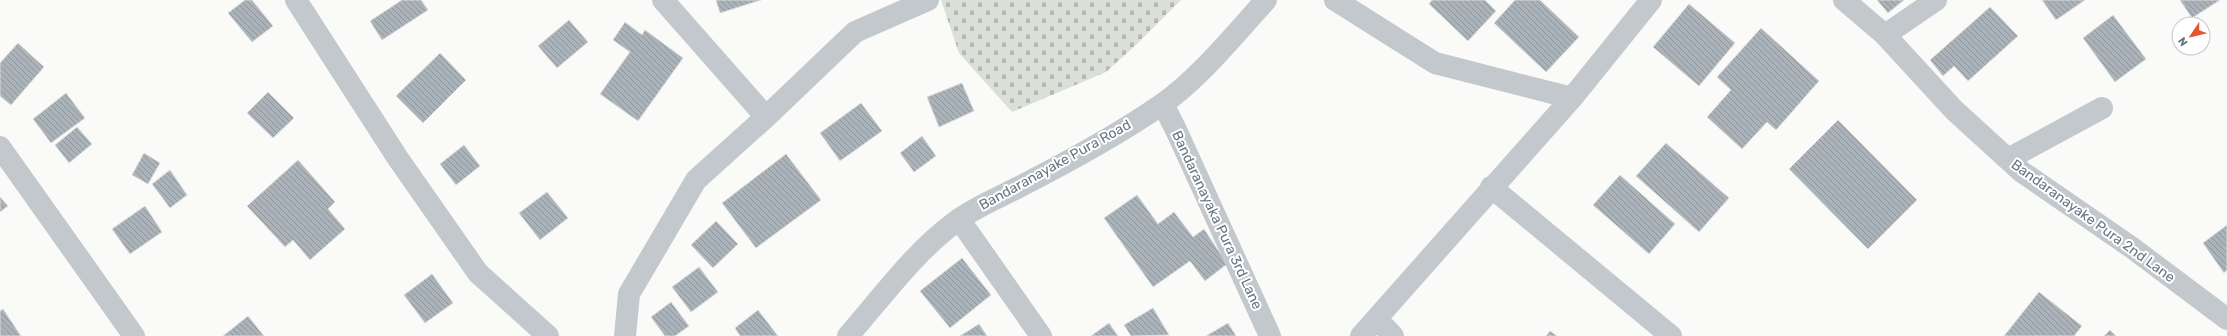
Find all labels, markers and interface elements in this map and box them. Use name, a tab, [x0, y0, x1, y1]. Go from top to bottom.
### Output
north arrow	[2171, 16, 2211, 56]
text: N	[2176, 34, 2191, 48]
street label: Bandaranayake Pura Road	[976, 116, 1134, 214]
street label: Bandaranayaka Pura 3rd Lane	[1168, 128, 1266, 312]
street label: Bandaranayake Pura 2nd Lane	[2008, 156, 2178, 286]

